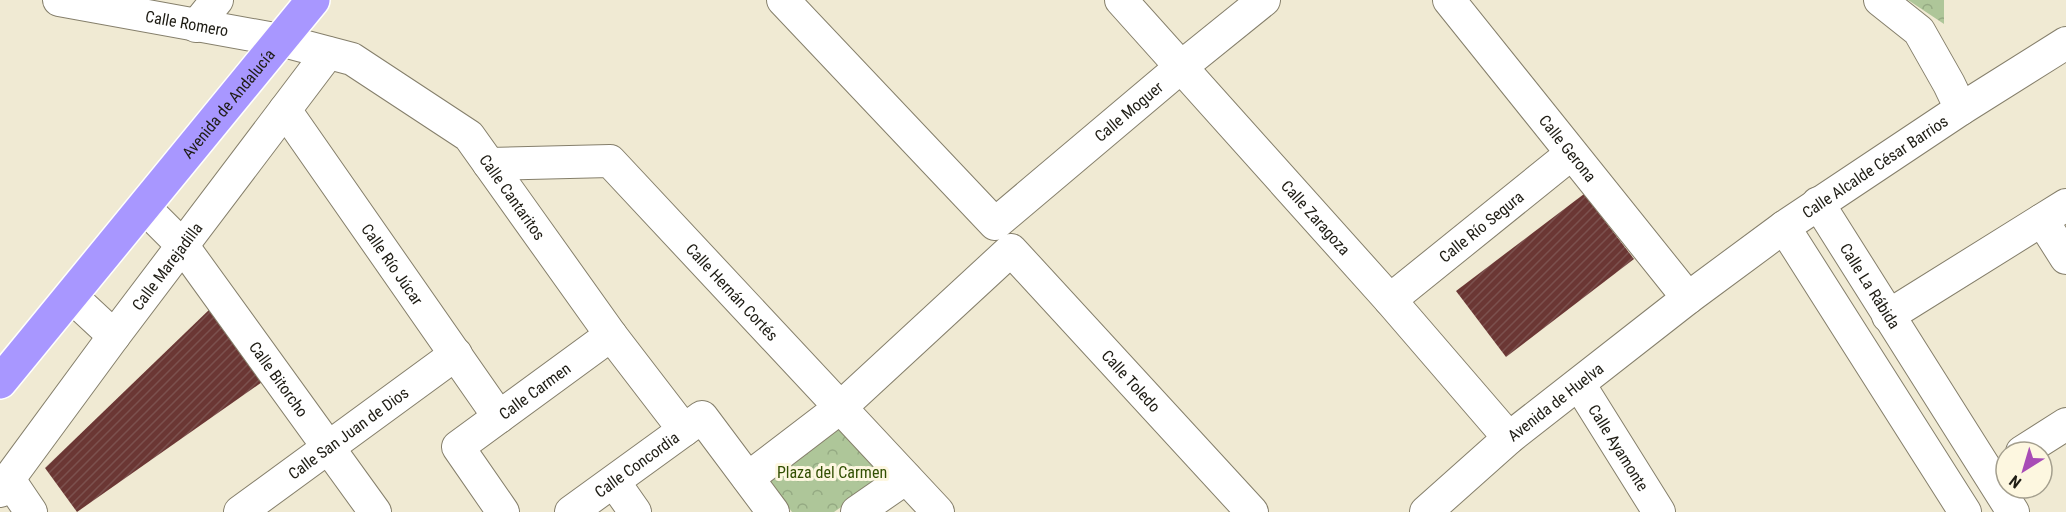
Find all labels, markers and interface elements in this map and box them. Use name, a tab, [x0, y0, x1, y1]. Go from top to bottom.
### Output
street label: Calle Romero	[144, 6, 230, 40]
street label: Avenida de Andalucía	[178, 45, 279, 162]
street label: Calle Moguer	[1090, 77, 1166, 146]
street label: Calle Gerona	[1535, 111, 1600, 186]
street label: Calle Alcalde César Barrios	[1798, 111, 1951, 222]
street label: Calle Cantaritos	[476, 150, 549, 243]
street label: Calle Zaragoza	[1277, 176, 1354, 259]
street label: Calle Río Segura	[1435, 187, 1527, 266]
street label: Calle Marejadilla	[128, 218, 206, 314]
street label: Calle Río Júcar	[358, 220, 427, 309]
street label: Calle Hernán Cortés	[682, 239, 782, 344]
street label: Calle La Rábida	[1836, 240, 1904, 332]
street label: Calle Bitorcho	[245, 338, 312, 420]
street label: Calle Toledo	[1098, 346, 1165, 416]
street label: Calle Carmen	[495, 358, 574, 423]
street label: Avenida de Huelva	[1504, 359, 1607, 445]
street label: Calle San Juan de Dios	[284, 383, 412, 483]
street label: Calle Ayamonte	[1585, 401, 1653, 494]
street label: Calle Concordia	[591, 428, 682, 501]
north arrow	[1994, 440, 2054, 500]
park label: Plaza del Carmen	[777, 463, 887, 482]
text: N	[2006, 471, 2025, 492]

